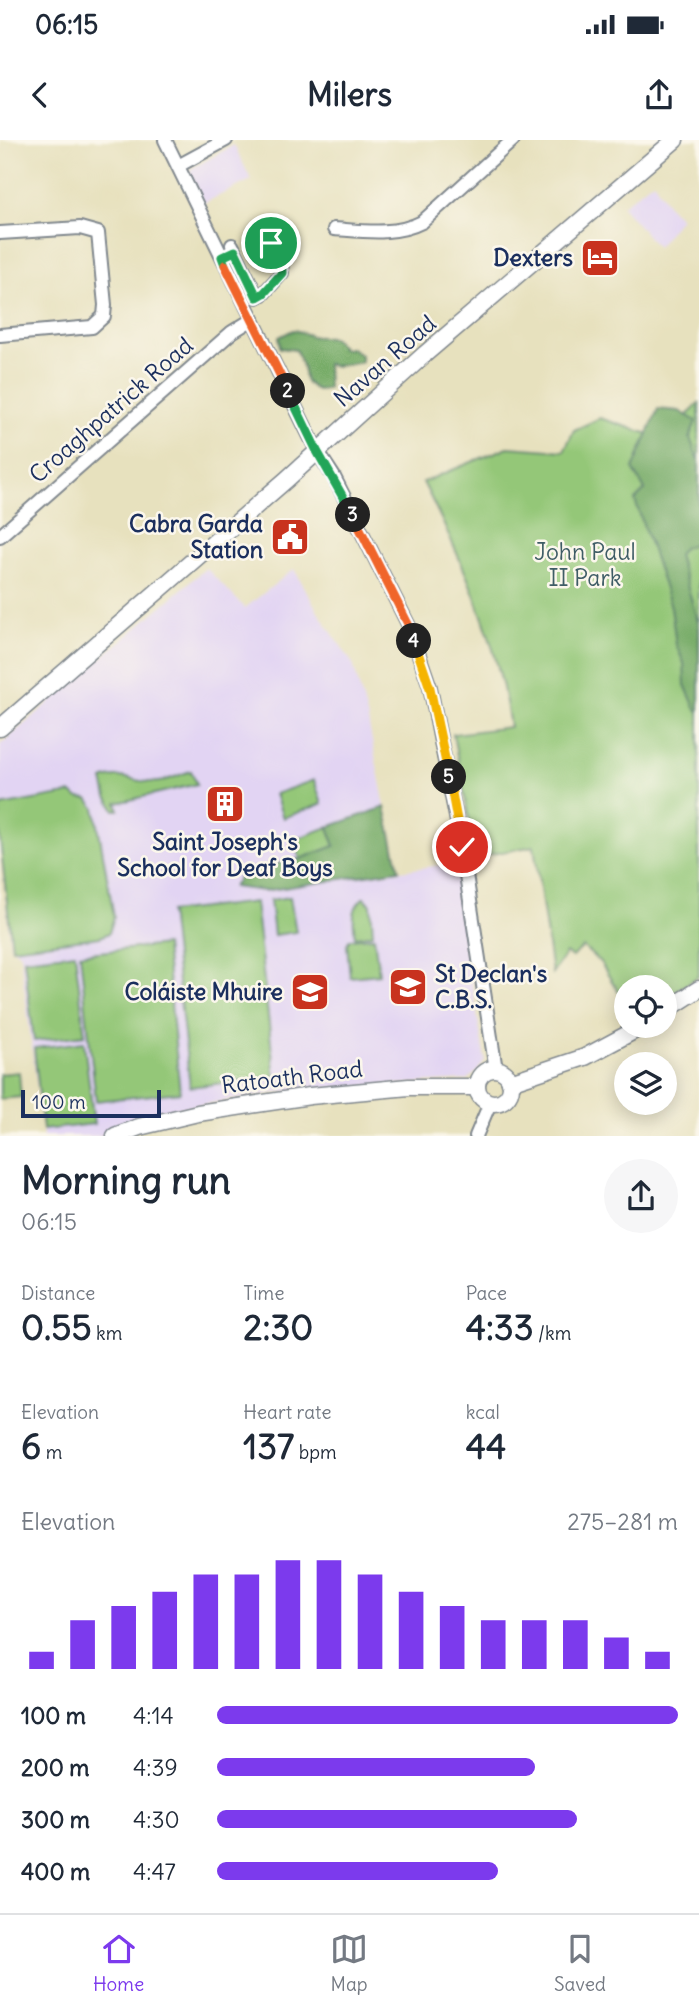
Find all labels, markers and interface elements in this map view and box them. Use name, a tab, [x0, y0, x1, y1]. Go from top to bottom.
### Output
text: 06:15	[35, 8, 98, 41]
text: Milers	[307, 74, 392, 115]
icon: back	[21, 76, 59, 114]
icon: share	[640, 76, 678, 114]
pin	[241, 213, 301, 273]
icon: arrive	[252, 224, 290, 262]
hotel icon: Dexters	[579, 237, 621, 279]
place label: Dexters	[493, 243, 573, 272]
street label: Navan Road	[328, 308, 442, 413]
street label: Croaghpatrick Road	[23, 331, 199, 489]
pin: 2	[270, 373, 306, 408]
text: 2	[282, 378, 293, 402]
pin: 3	[336, 498, 370, 532]
text: 3	[347, 502, 358, 526]
place label: Cabra Garda Station	[129, 509, 263, 564]
public building icon: Cabra Garda Station	[269, 516, 311, 558]
park label: John Paul II Park	[534, 537, 636, 592]
pin: 4	[396, 624, 432, 658]
text: 4	[408, 628, 419, 652]
pin: 5	[432, 760, 466, 794]
text: 5	[443, 764, 454, 788]
building icon: Saint Joseph's School for Deaf Boys	[204, 783, 246, 825]
pin	[432, 817, 492, 877]
place label: Saint Joseph's School for Deaf Boys	[117, 827, 333, 882]
icon: check	[443, 828, 481, 866]
place label: St Declan's C.B.S.	[435, 959, 547, 1014]
school or university icon: St Declan's C.B.S.	[387, 966, 429, 1008]
school or university icon: Coláiste Mhuire	[289, 971, 331, 1013]
map controls	[614, 975, 677, 1115]
button: locate	[614, 975, 677, 1038]
place label: Coláiste Mhuire	[125, 977, 283, 1006]
button: layers	[614, 1052, 677, 1115]
street label: Ratoath Road	[220, 1053, 364, 1100]
scale bar	[21, 1087, 161, 1119]
text: 100 m	[32, 1090, 86, 1114]
text: Morning run	[21, 1157, 231, 1204]
button: share	[604, 1159, 678, 1233]
text: 06:15	[21, 1207, 77, 1236]
text: Distance	[21, 1281, 95, 1305]
text: Time	[243, 1281, 284, 1305]
text: Pace	[466, 1281, 507, 1305]
text: 0.55	[21, 1305, 92, 1349]
text: 2:30	[243, 1305, 313, 1349]
text: 4:33	[466, 1305, 534, 1349]
text: km	[92, 1321, 122, 1345]
text: /km	[534, 1321, 571, 1345]
text: Elevation	[21, 1400, 99, 1424]
text: Heart rate	[243, 1400, 331, 1424]
text: kcal	[466, 1400, 500, 1424]
text: 6	[21, 1424, 41, 1468]
text: 137	[243, 1424, 294, 1468]
text: 44	[466, 1424, 506, 1468]
text: m	[41, 1440, 62, 1464]
text: bpm	[294, 1440, 337, 1464]
text: Elevation	[21, 1507, 115, 1536]
text: 275–281 m	[567, 1507, 678, 1536]
text: 100 m	[21, 1701, 86, 1730]
text: 4:14	[133, 1701, 174, 1730]
text: 200 m	[21, 1753, 90, 1782]
text: 4:39	[133, 1753, 178, 1782]
text: 300 m	[21, 1805, 90, 1834]
text: 4:30	[133, 1805, 180, 1834]
text: 400 m	[21, 1857, 90, 1886]
text: 4:47	[133, 1857, 176, 1886]
tab: Home	[93, 1930, 144, 1996]
tab: Map	[330, 1930, 368, 1996]
tab: Saved	[554, 1930, 606, 1996]

